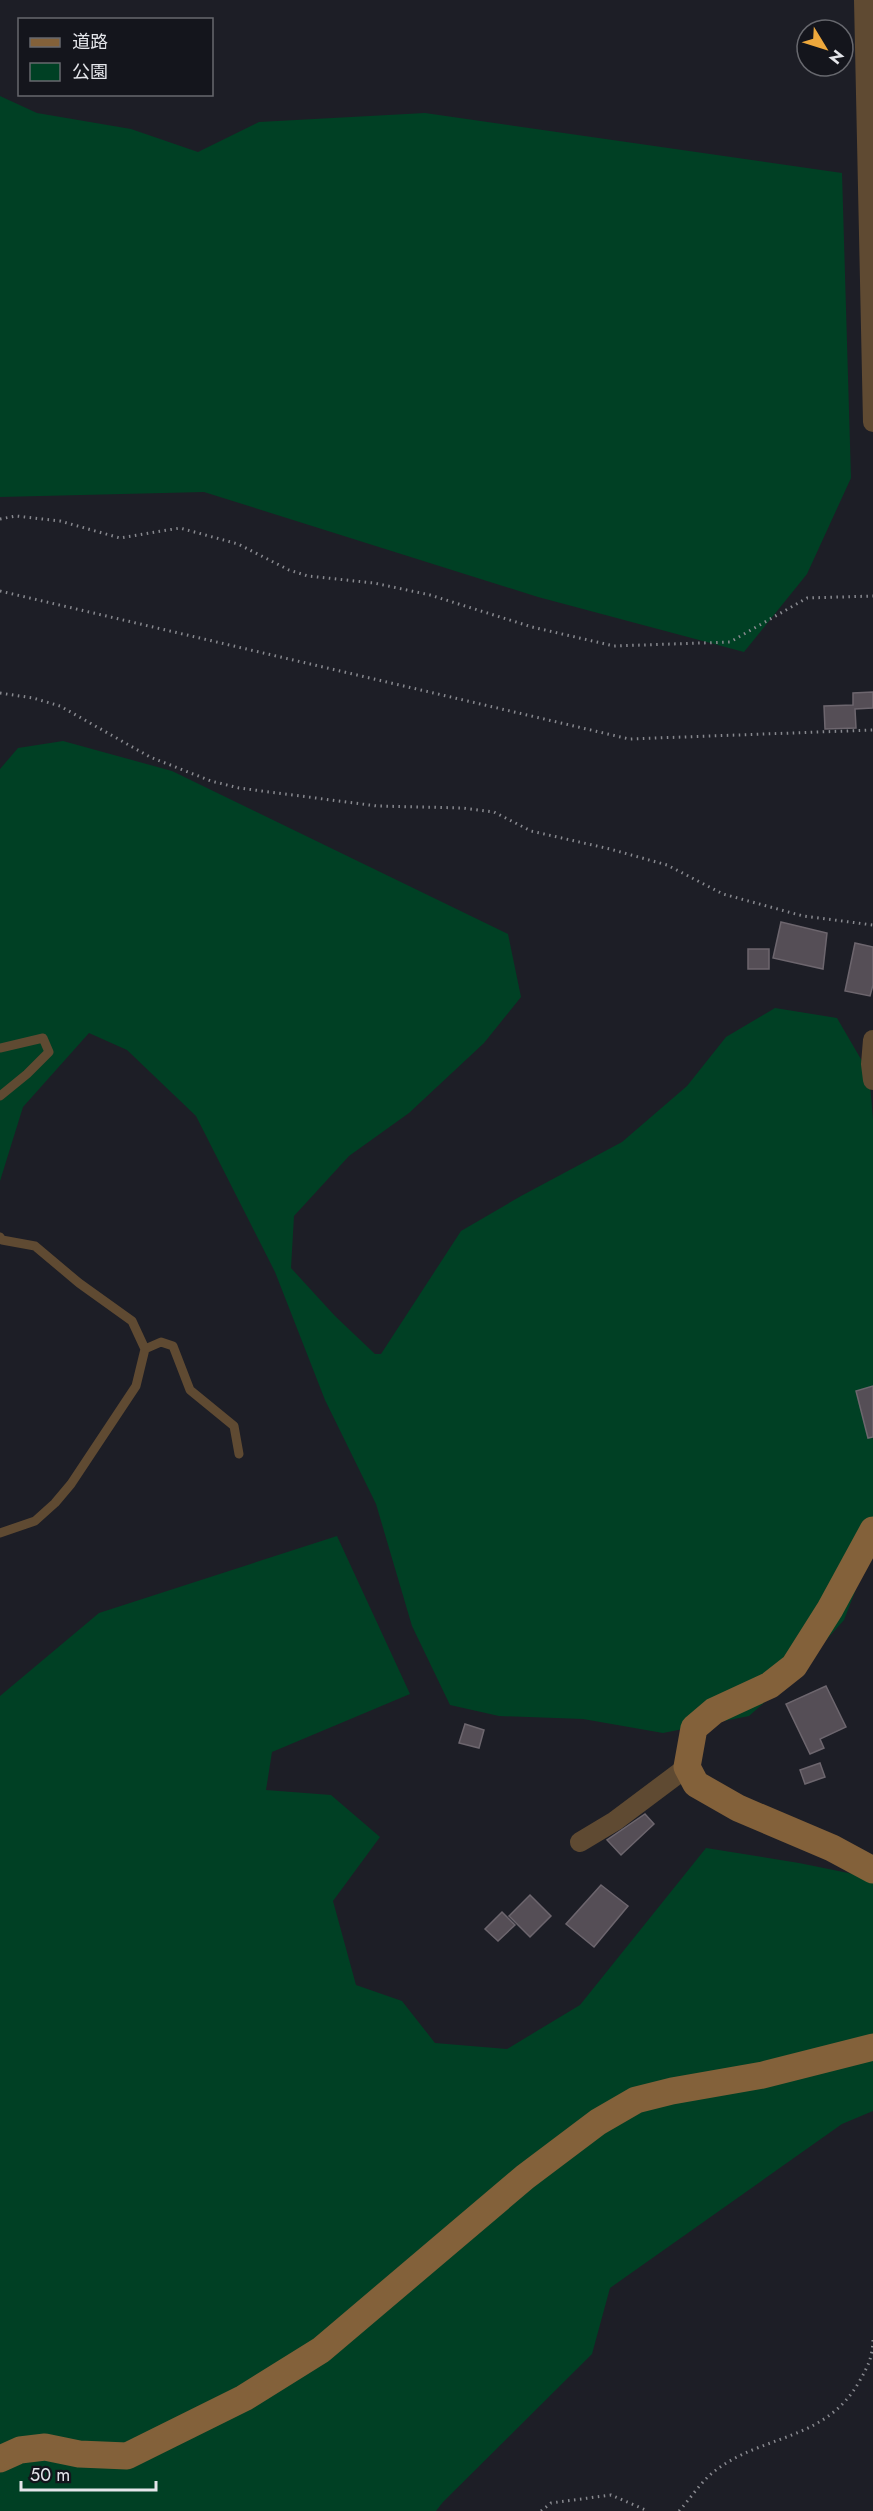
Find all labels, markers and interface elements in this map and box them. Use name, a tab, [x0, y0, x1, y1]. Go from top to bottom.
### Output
legend	[18, 18, 213, 96]
north arrow	[795, 18, 855, 78]
text: 道路	[72, 29, 108, 55]
text: N	[823, 45, 849, 69]
text: 公園	[72, 59, 108, 85]
scale bar	[21, 2454, 156, 2492]
text: 50 m	[30, 2462, 70, 2488]

